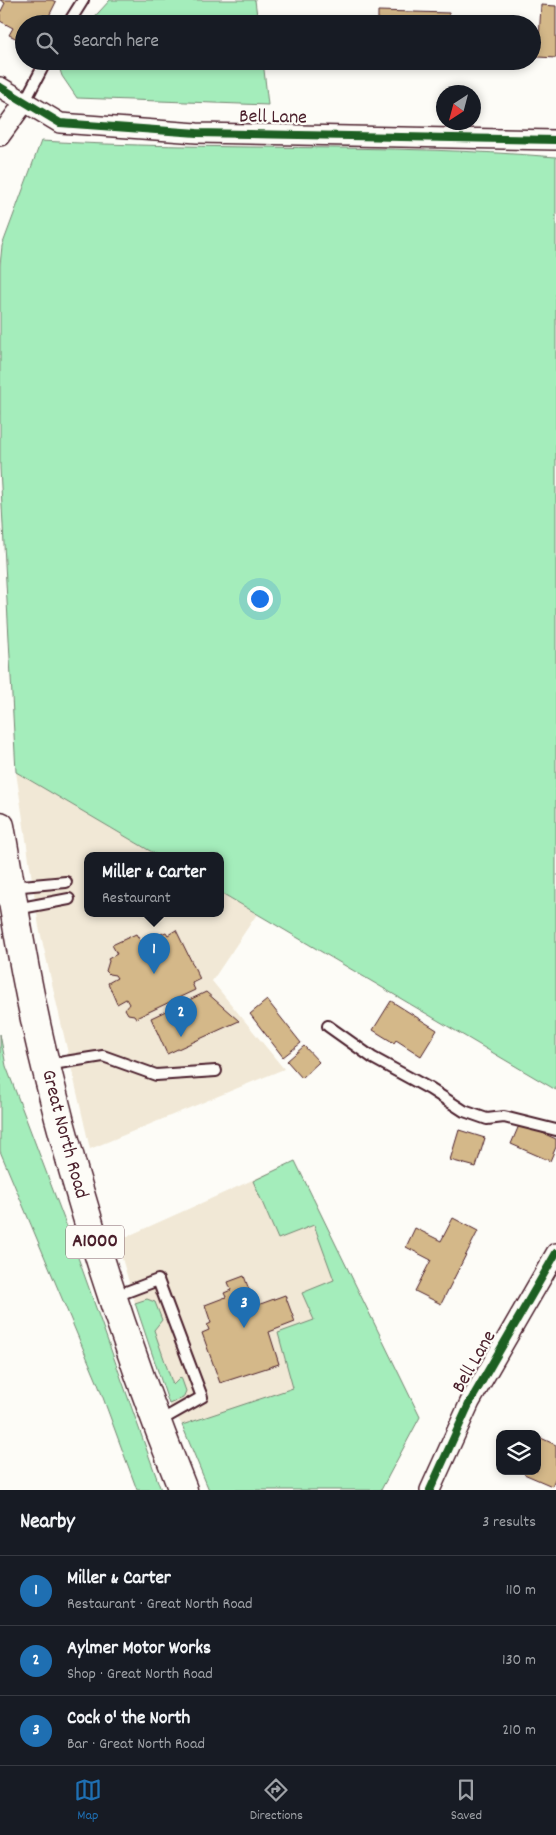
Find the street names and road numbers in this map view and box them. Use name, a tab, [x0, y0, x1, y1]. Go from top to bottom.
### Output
street label: Bell Lane	[239, 103, 307, 133]
street label: Great North Road	[33, 1067, 95, 1202]
road number: A1000	[66, 1226, 124, 1258]
street label: Bell Lane	[446, 1325, 504, 1398]

